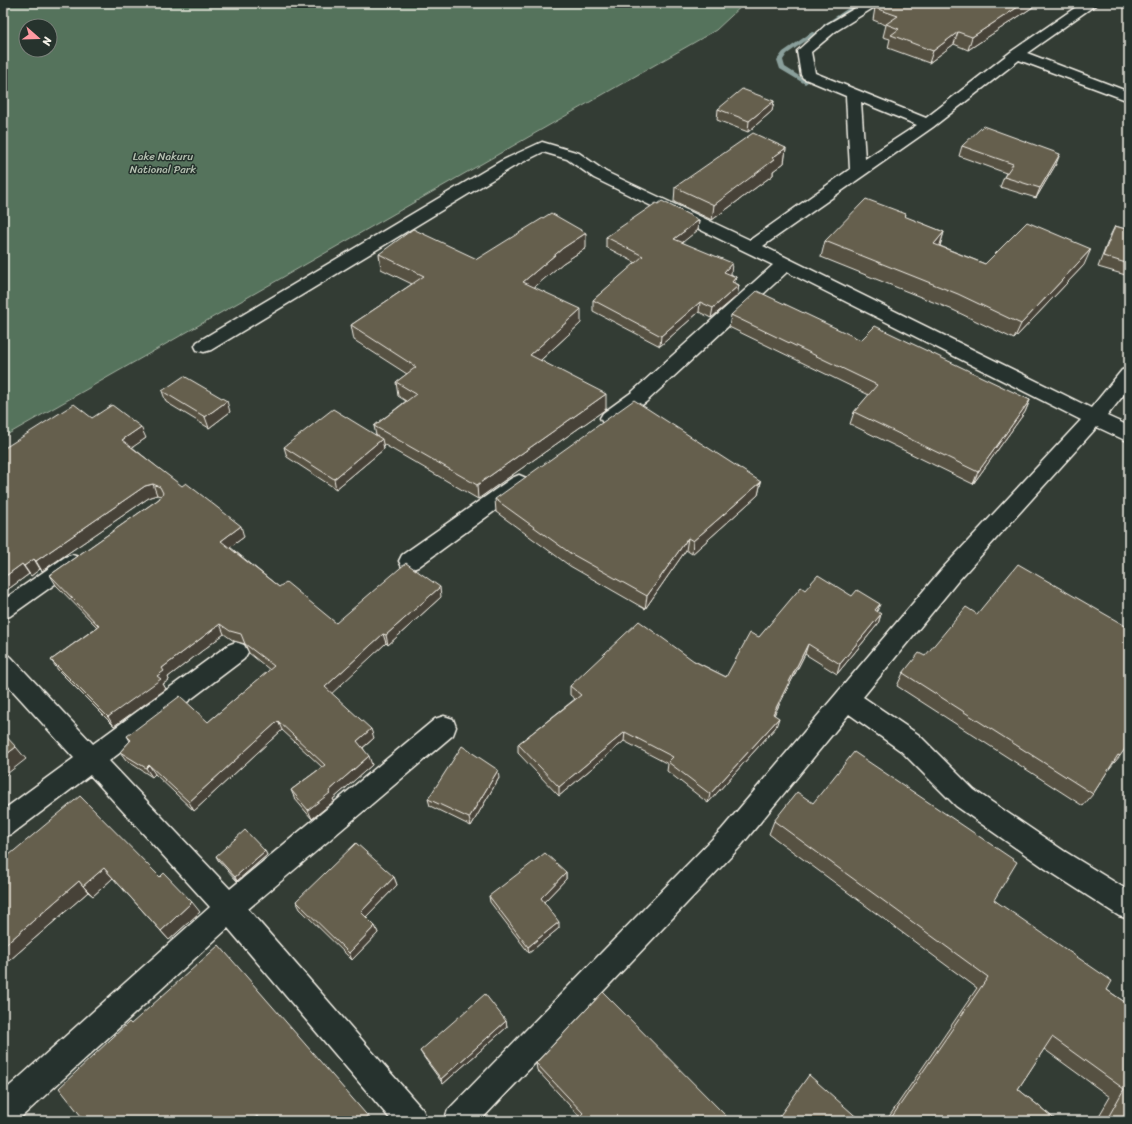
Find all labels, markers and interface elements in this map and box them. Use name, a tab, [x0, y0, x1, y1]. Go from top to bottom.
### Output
north arrow	[18, 18, 58, 58]
text: N	[37, 33, 58, 48]
park label: Lake Nakuru National Park	[130, 147, 196, 179]

